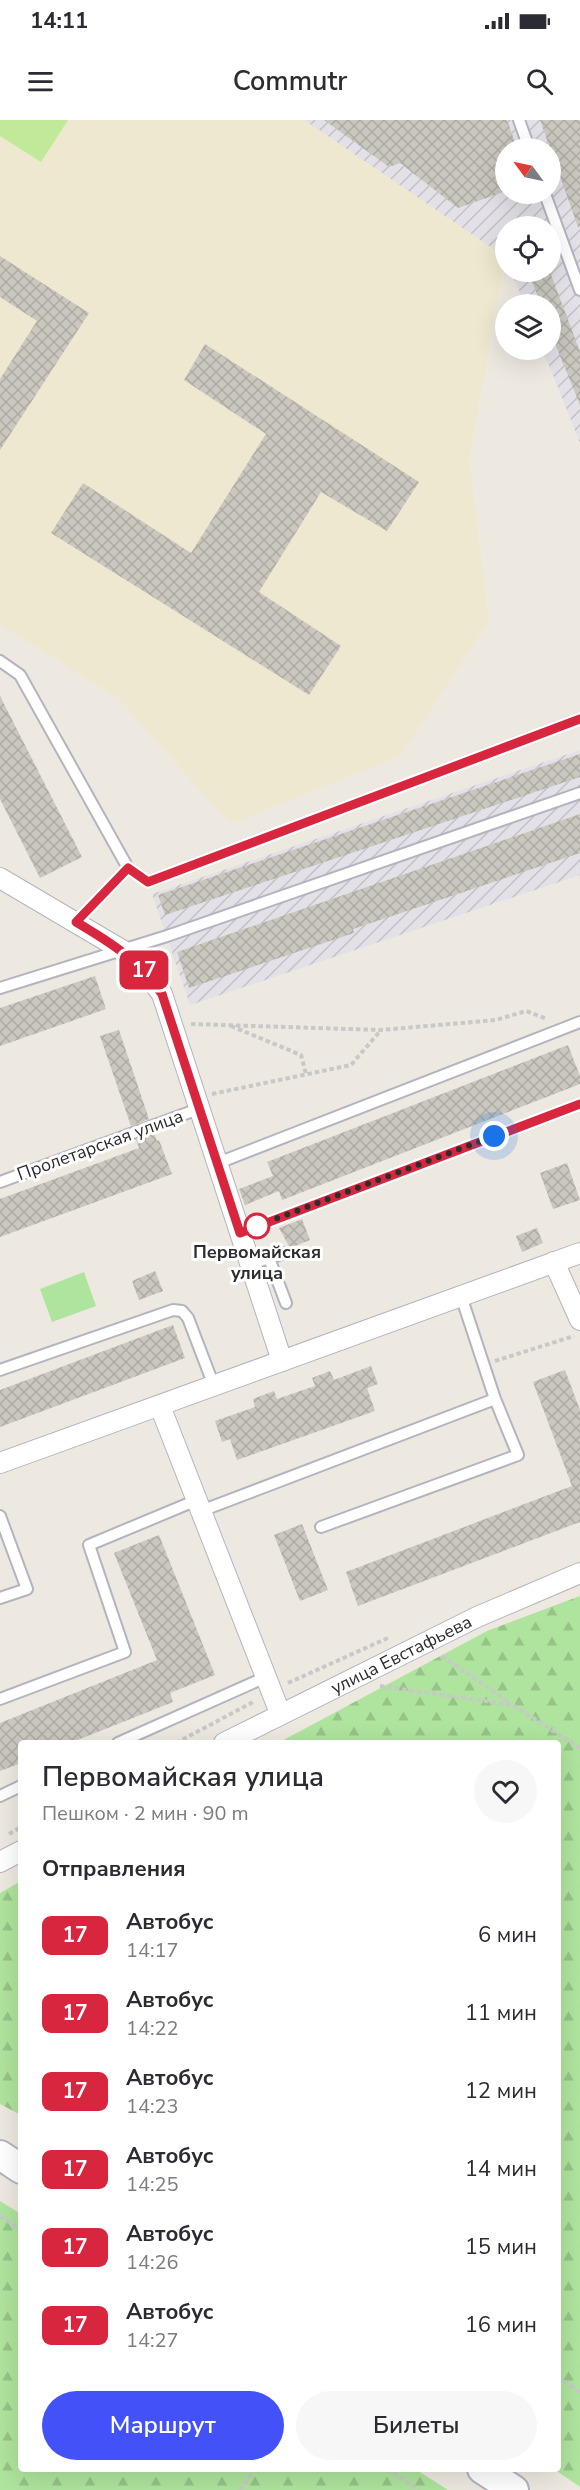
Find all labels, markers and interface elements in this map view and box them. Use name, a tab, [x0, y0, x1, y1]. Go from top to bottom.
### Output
text: 14:11	[30, 6, 88, 36]
text: Commutr	[233, 63, 347, 100]
icon: menu	[24, 65, 57, 98]
icon: search	[523, 65, 556, 98]
north arrow	[495, 138, 561, 204]
map controls	[495, 138, 561, 360]
button: locate	[495, 216, 561, 282]
button: layers	[495, 294, 561, 360]
line badge: 17	[117, 950, 171, 990]
text: 17	[131, 956, 157, 984]
street label: Пролетарская улица	[14, 1104, 186, 1186]
your location	[479, 1121, 509, 1151]
marker: Первомайская улица	[244, 1213, 270, 1239]
place label: Первомайская улица	[193, 1240, 321, 1285]
street label: улица Евстафьева	[327, 1609, 476, 1700]
text: Первомайская улица	[42, 1758, 324, 1796]
button: heart	[474, 1760, 537, 1823]
text: Пешком · 2 мин · 90 m	[42, 1800, 249, 1827]
text: Отправления	[42, 1854, 186, 1884]
text: Автобус	[126, 1907, 214, 1937]
text: 6 мин	[478, 1920, 537, 1950]
text: 17	[62, 1921, 88, 1949]
text: 14:17	[126, 1937, 179, 1964]
text: Автобус	[126, 1985, 214, 2015]
text: 11 мин	[465, 1998, 537, 2028]
text: 17	[62, 1999, 88, 2027]
text: 14:22	[126, 2015, 179, 2042]
text: Автобус	[126, 2063, 214, 2093]
text: 12 мин	[465, 2076, 537, 2106]
text: 17	[62, 2077, 88, 2105]
text: 14:23	[126, 2093, 179, 2120]
text: Автобус	[126, 2141, 214, 2171]
text: 14 мин	[465, 2154, 537, 2184]
text: 17	[62, 2155, 88, 2183]
text: 14:25	[126, 2171, 179, 2198]
text: Автобус	[126, 2219, 214, 2249]
text: 15 мин	[465, 2232, 537, 2262]
text: 17	[62, 2233, 88, 2261]
text: 14:26	[126, 2249, 179, 2276]
text: Автобус	[126, 2297, 214, 2327]
text: 16 мин	[465, 2310, 537, 2340]
text: 17	[62, 2311, 88, 2339]
text: 14:27	[126, 2327, 179, 2354]
button: Маршрут	[42, 2391, 284, 2460]
button: Билеты	[296, 2391, 537, 2460]

